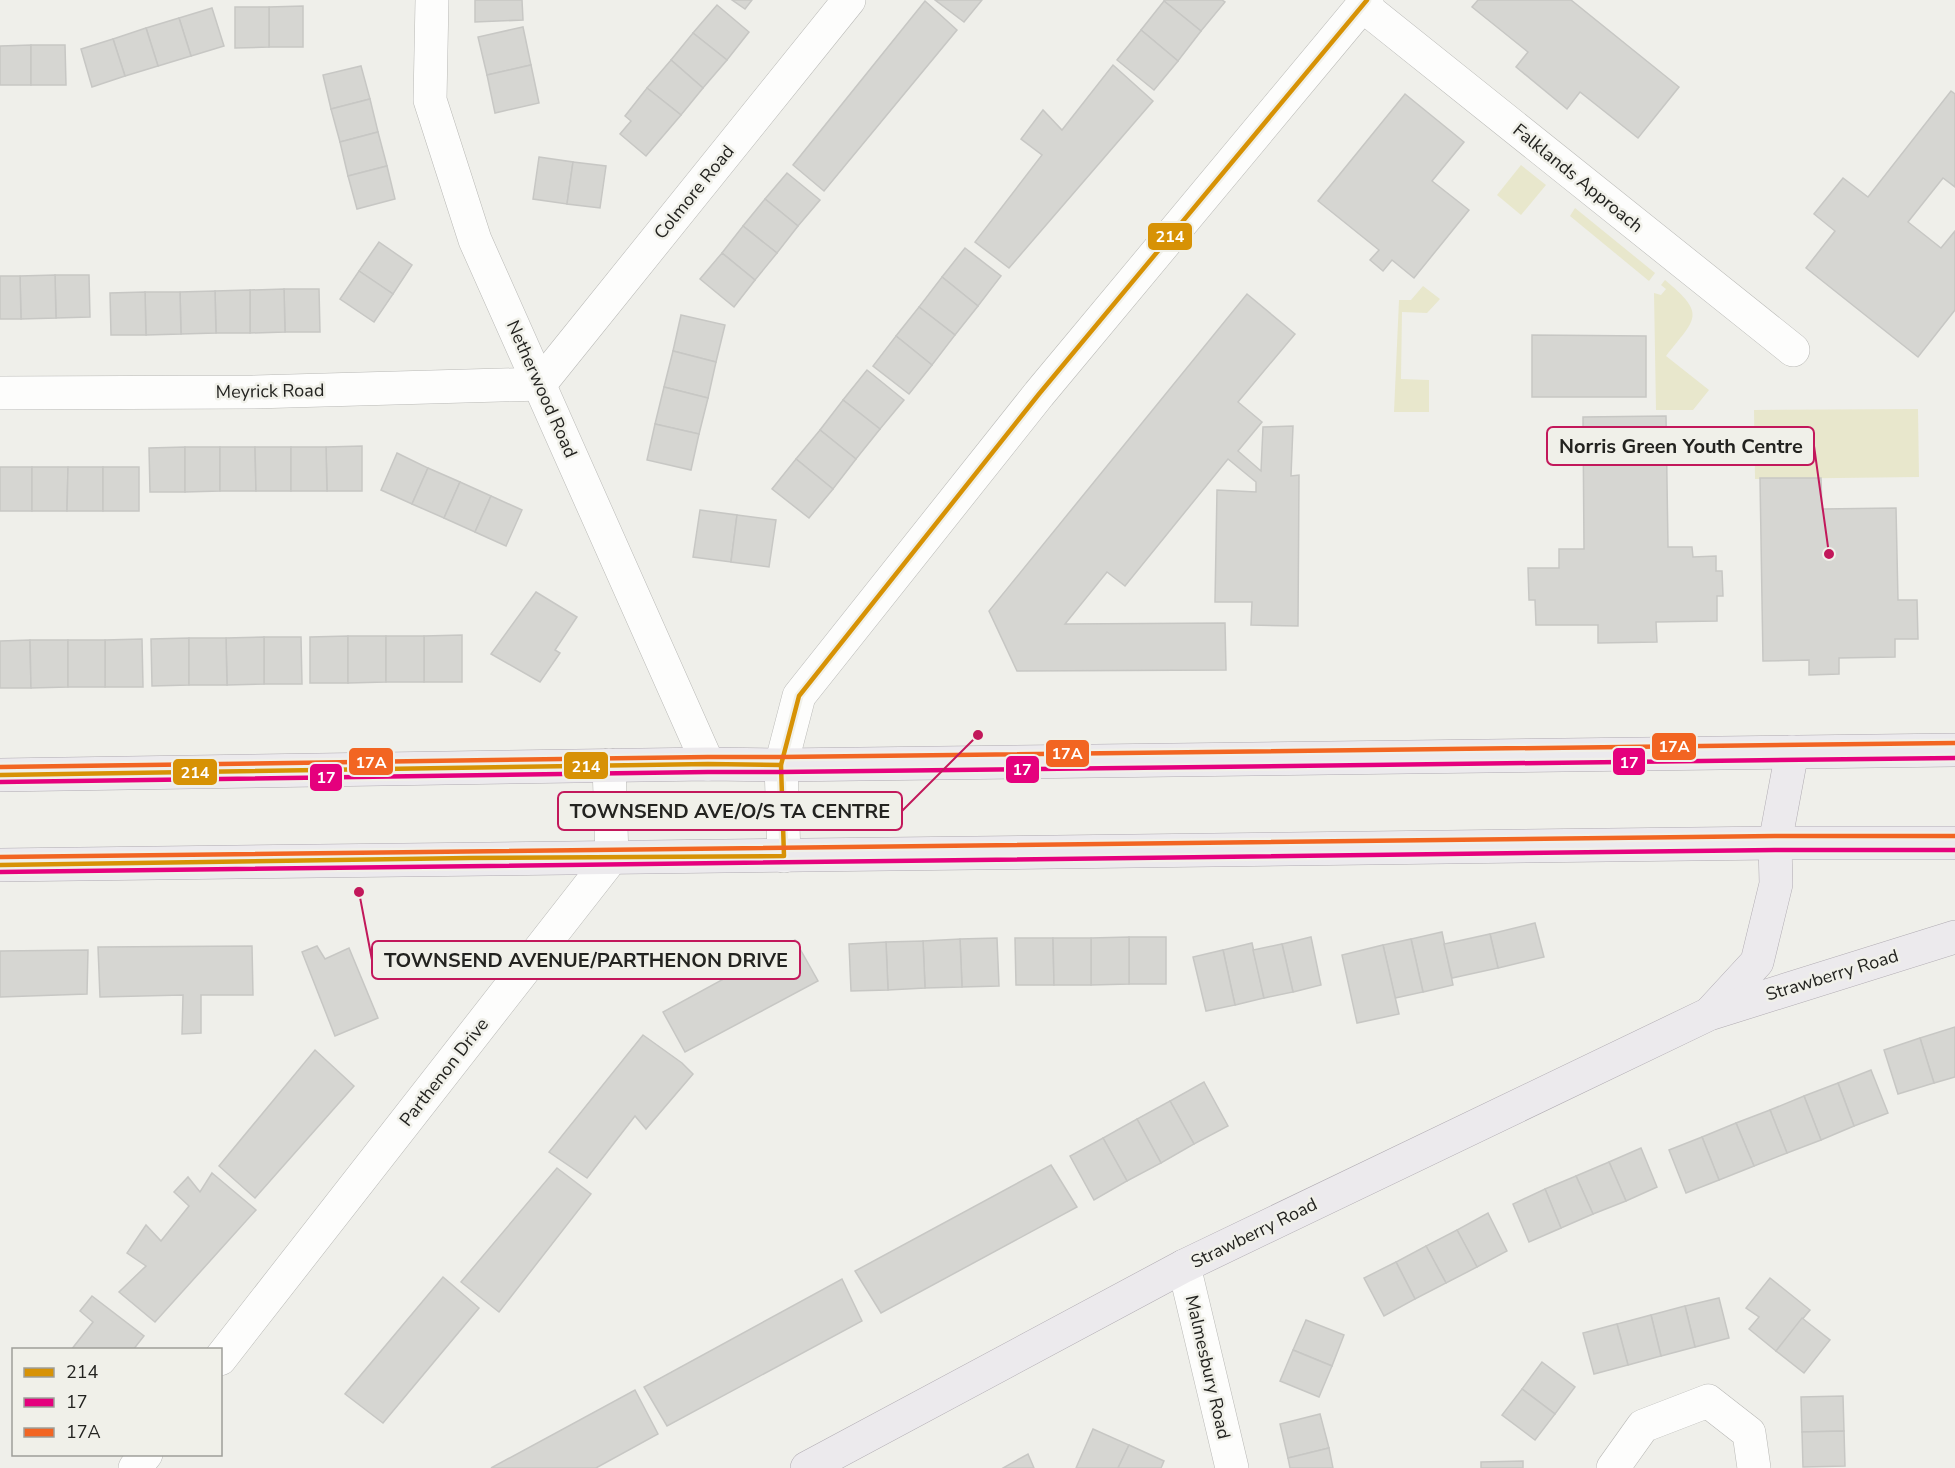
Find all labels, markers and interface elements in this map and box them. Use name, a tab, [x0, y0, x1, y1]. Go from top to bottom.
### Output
street label: Falklands Approach	[1508, 118, 1648, 238]
street label: Colmore Road	[649, 140, 739, 244]
line badge: 214	[1147, 222, 1193, 251]
text: 214	[1156, 226, 1185, 248]
street label: Netherwood Road	[501, 317, 583, 461]
street label: Meyrick Road	[216, 378, 324, 404]
callout: Norris Green Youth Centre	[1547, 427, 1814, 465]
text: Norris Green Youth Centre	[1559, 433, 1803, 460]
line badge: 17A	[1651, 732, 1697, 761]
text: 17A	[1658, 736, 1690, 758]
line badge: 17A	[1045, 739, 1090, 768]
text: 17A	[1051, 743, 1083, 765]
line badge: 17A	[348, 747, 394, 776]
line badge: 17	[1612, 747, 1646, 776]
line badge: 214	[563, 751, 609, 780]
text: 17A	[355, 752, 387, 774]
text: 17	[1619, 752, 1639, 774]
line badge: 17	[1005, 755, 1040, 784]
text: 214	[572, 756, 601, 778]
line badge: 214	[172, 758, 218, 786]
text: 17	[1012, 759, 1032, 781]
text: 214	[181, 762, 210, 784]
line badge: 17	[309, 763, 343, 792]
text: 17	[316, 767, 336, 789]
callout: TOWNSEND AVE/O/S TA CENTRE	[558, 792, 902, 830]
text: TOWNSEND AVE/O/S TA CENTRE	[570, 798, 890, 825]
callout: TOWNSEND AVENUE/PARTHENON DRIVE	[372, 941, 800, 979]
street label: Strawberry Road	[1763, 943, 1901, 1007]
text: TOWNSEND AVENUE/PARTHENON DRIVE	[384, 947, 788, 974]
street label: Parthenon Drive	[394, 1013, 494, 1131]
street label: Strawberry Road	[1187, 1192, 1321, 1274]
street label: Malmesbury Road	[1180, 1293, 1236, 1441]
legend	[12, 1348, 222, 1456]
text: 214	[66, 1360, 99, 1384]
text: 17	[66, 1390, 88, 1414]
text: 17A	[66, 1420, 101, 1444]

